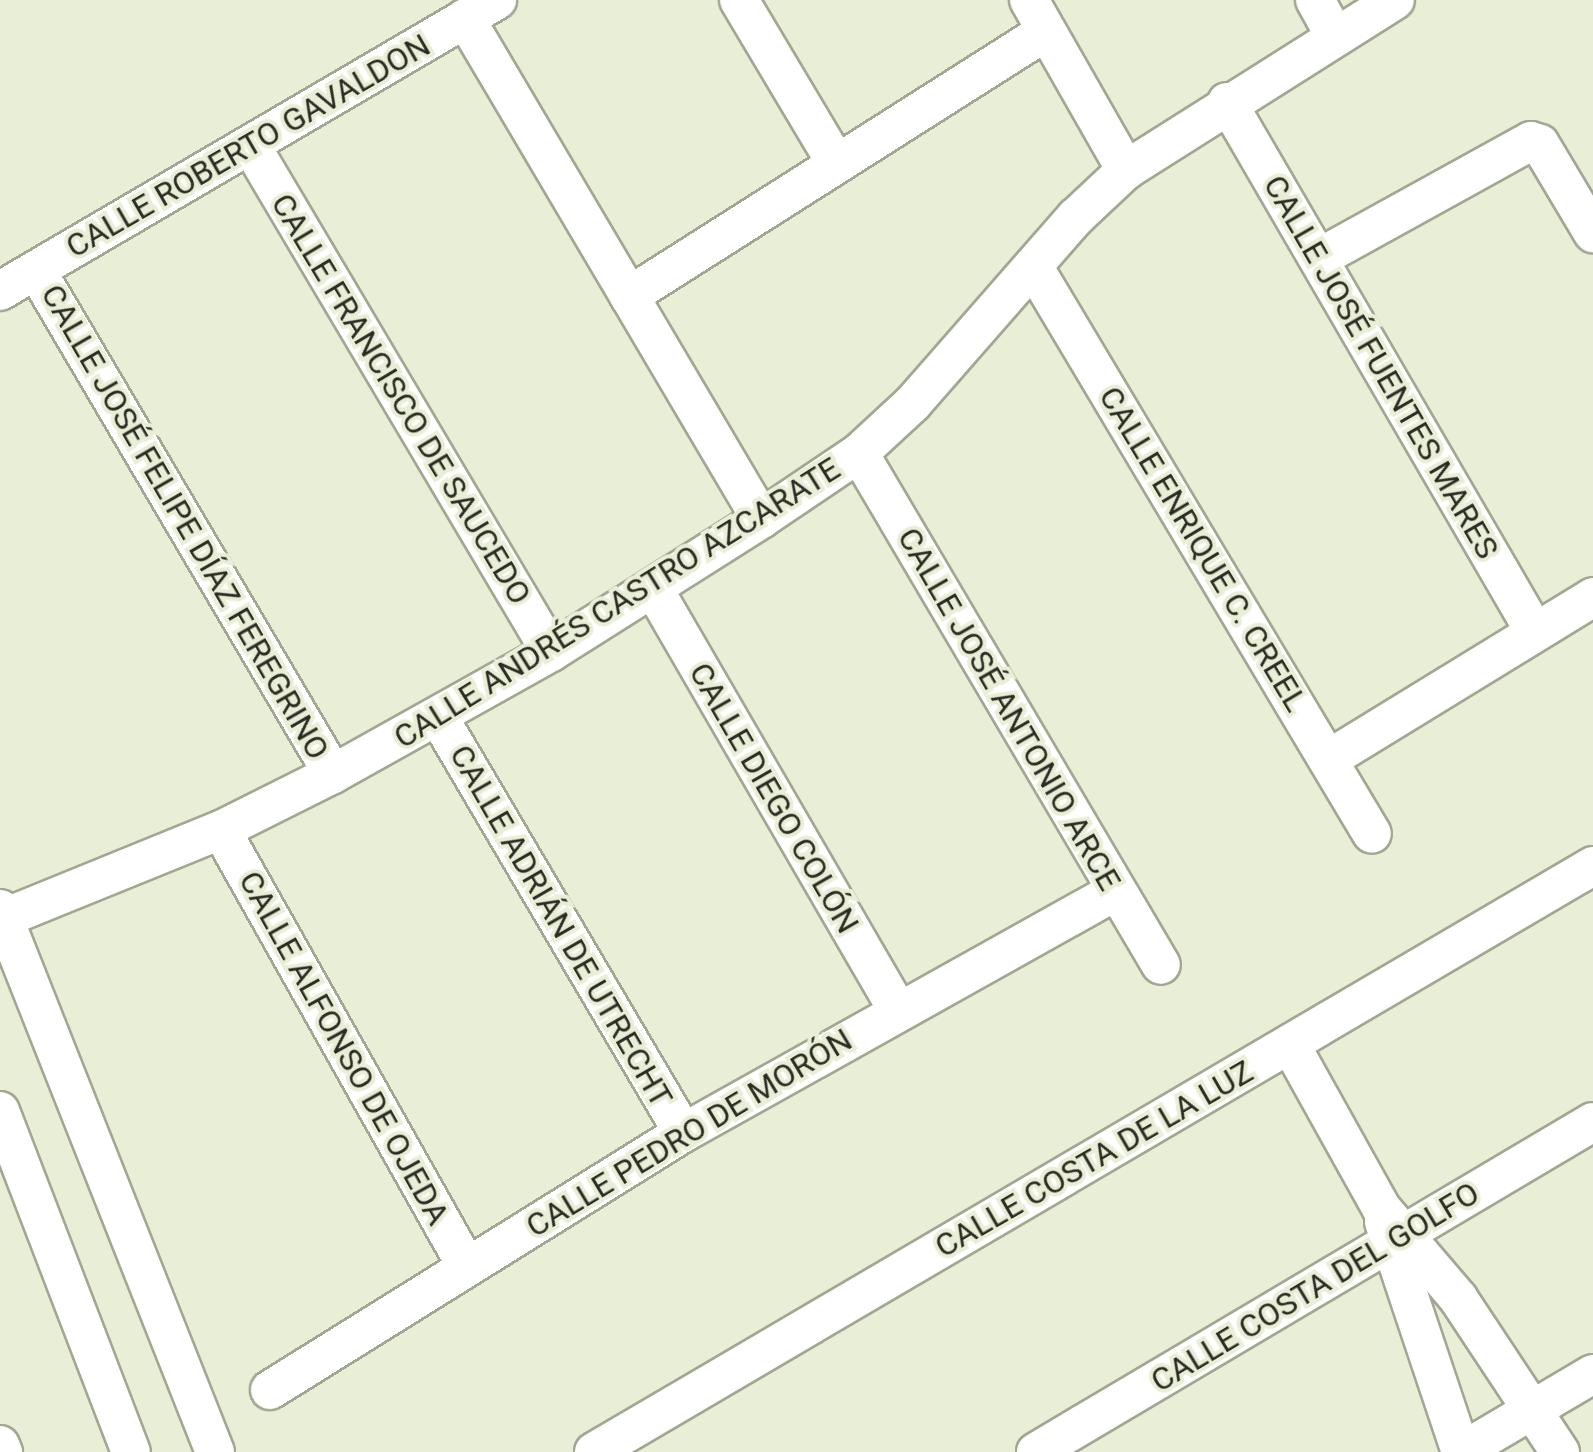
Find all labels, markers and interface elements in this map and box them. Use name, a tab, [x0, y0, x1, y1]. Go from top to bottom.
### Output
street label: CALLE ROBERTO GAVALDON	[59, 26, 437, 266]
street label: CALLE JOSÉ FUENTES MARES	[1255, 168, 1507, 566]
street label: CALLE FRANCISCO DE SAUCEDO	[263, 187, 539, 611]
street label: CALLE JOSÉ FELIPE DÍAZ FEREGRINO	[33, 278, 337, 766]
street label: CALLE ENRIQUE C. CREEL	[1091, 380, 1315, 718]
street label: CALLE ANDRÉS CASTRO AZCARATE	[387, 449, 847, 757]
street label: CALLE JOSÉ ANTONIO ARCE	[889, 521, 1129, 897]
street label: CALLE DIEGO COLÓN	[681, 656, 867, 940]
street label: CALLE ADRIÁN DE UTRECHT	[441, 738, 681, 1114]
street label: CALLE ALFONSO DE OJEDA	[231, 864, 457, 1232]
street label: CALLE PEDRO DE MORÓN	[519, 1020, 859, 1246]
street label: CALLE COSTA DE LA LUZ	[928, 1052, 1260, 1266]
street label: CALLE COSTA DEL GOLFO	[1144, 1174, 1486, 1400]

